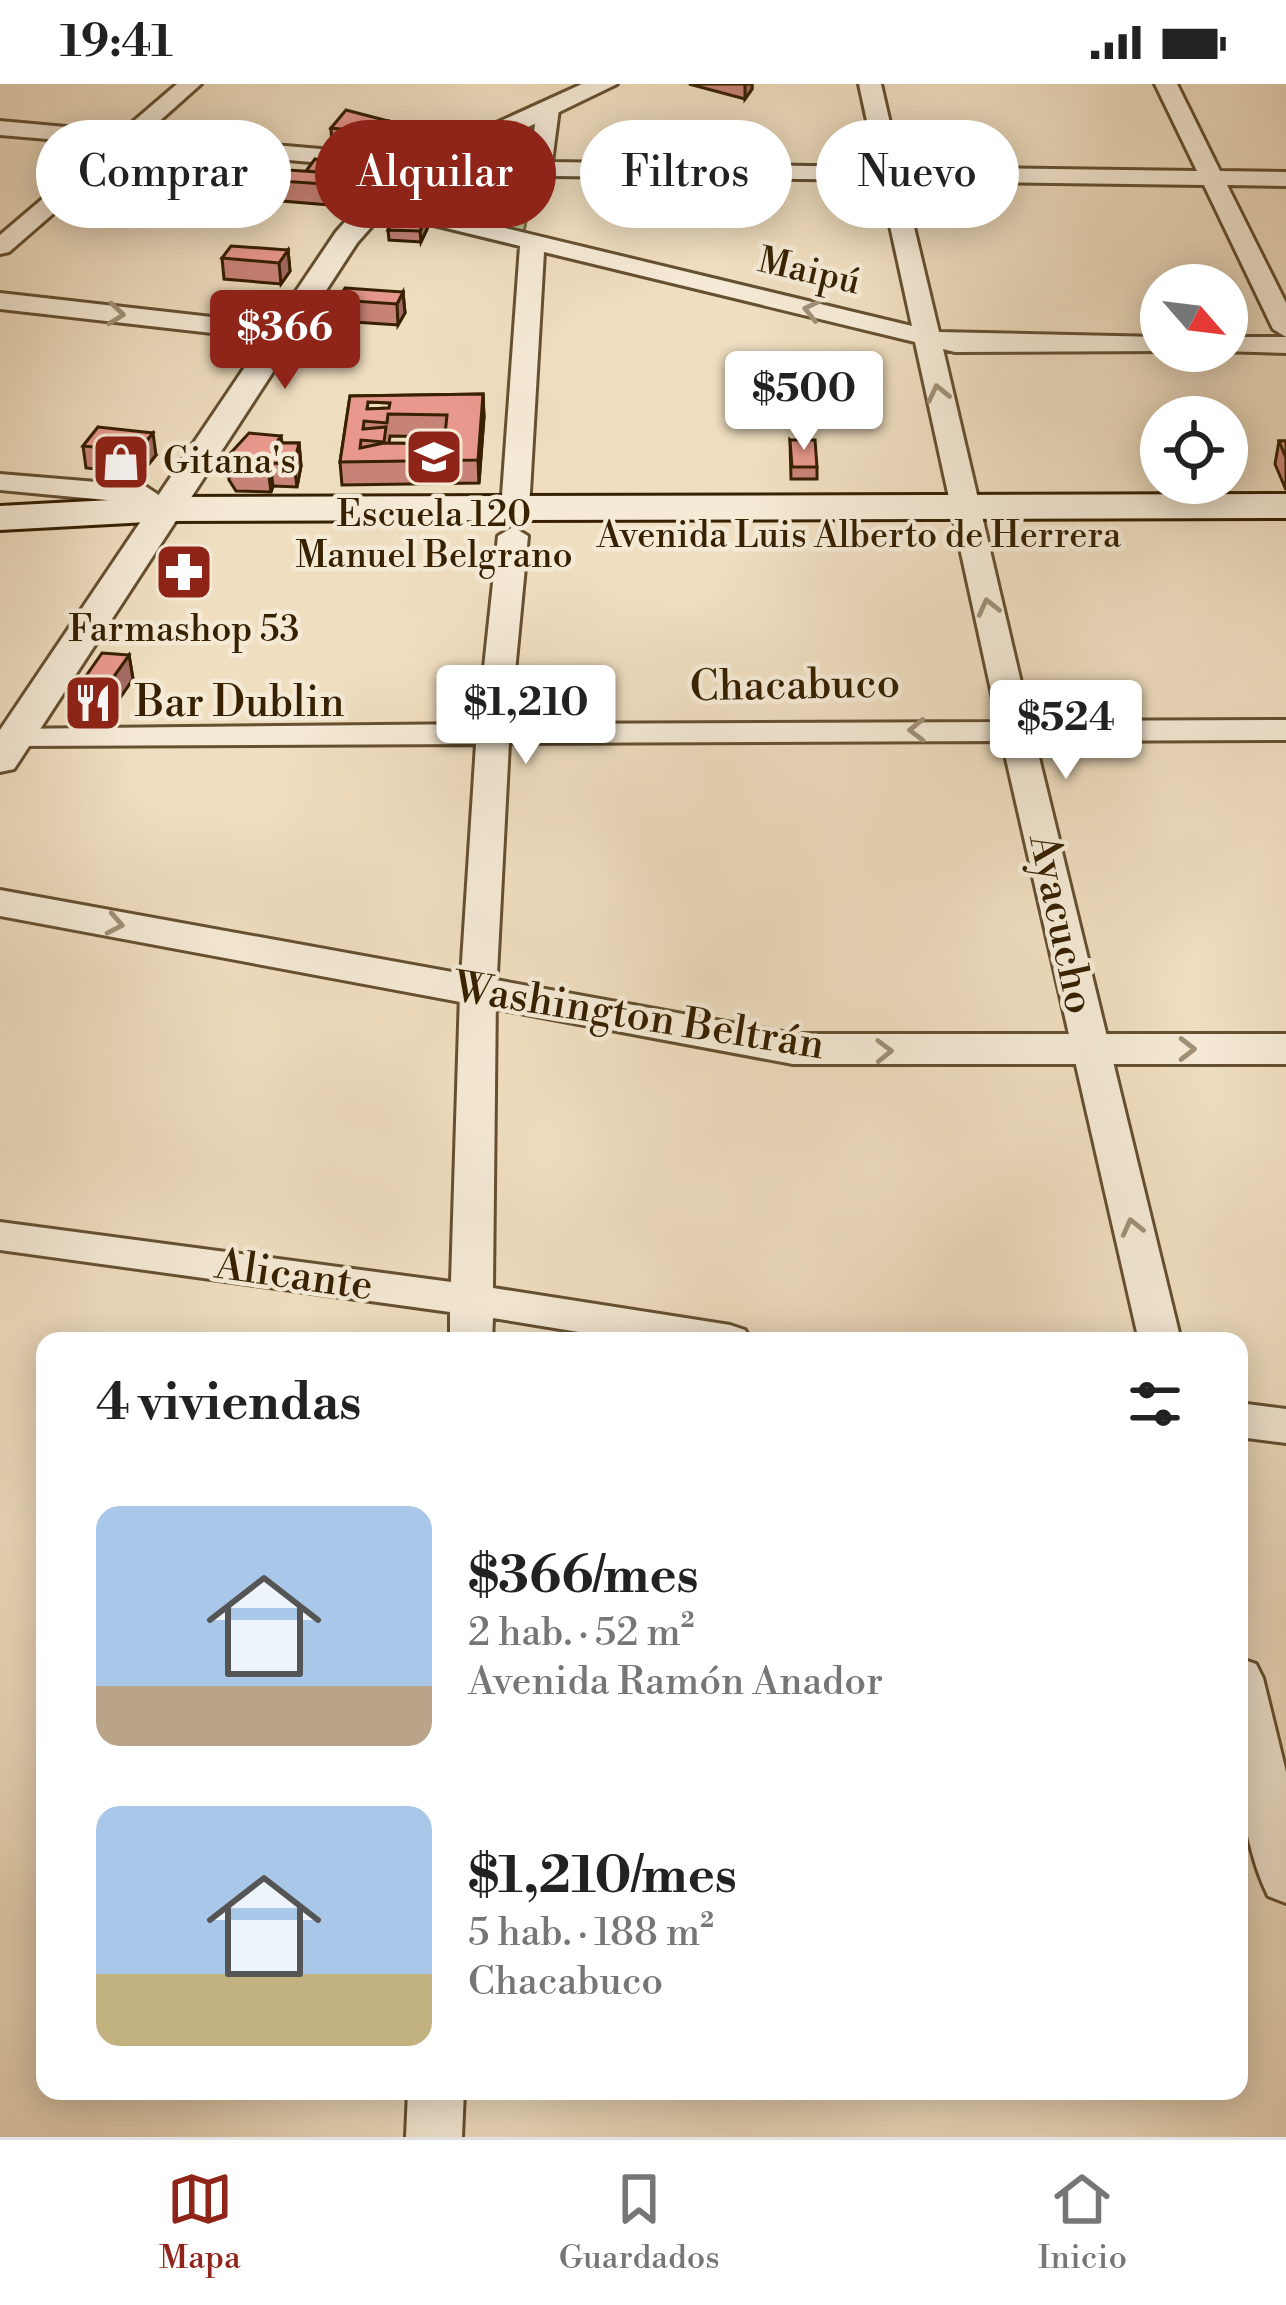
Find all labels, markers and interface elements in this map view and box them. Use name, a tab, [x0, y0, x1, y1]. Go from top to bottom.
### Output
text: 19:41	[60, 14, 173, 71]
chip: Comprar	[36, 120, 291, 228]
chip: Alquilar	[315, 120, 556, 228]
chip: Filtros	[580, 120, 792, 228]
chip: Nuevo	[816, 120, 1019, 228]
street label: Maipú	[754, 238, 865, 306]
north arrow	[1140, 264, 1248, 372]
map controls	[1140, 264, 1248, 504]
pin: $366	[214, 290, 356, 392]
one-way arrow	[802, 298, 822, 323]
one-way arrow	[106, 301, 126, 327]
text: $366	[237, 304, 333, 353]
pin: $500	[733, 351, 875, 453]
text: $500	[752, 365, 856, 414]
one-way arrow	[927, 384, 952, 404]
button: locate	[1140, 396, 1248, 504]
school or university icon: Escuela 120 Manuel Belgrano	[403, 426, 465, 488]
shop icon: Gitana's	[90, 431, 152, 493]
place label: Gitana's	[163, 440, 296, 485]
place label: Escuela 120 Manuel Belgrano	[295, 493, 573, 579]
street label: Avenida Luis Alberto de Herrera	[596, 514, 1122, 559]
pharmacy icon: Farmashop 53	[153, 541, 215, 603]
one-way arrow	[977, 597, 1002, 617]
place label: Farmashop 53	[68, 608, 300, 653]
street label: Chacabuco	[689, 658, 901, 714]
pin: $1,210	[428, 665, 624, 767]
restaurant icon: Bar Dublin	[62, 672, 124, 734]
place label: Bar Dublin	[134, 677, 344, 730]
text: $1,210	[463, 679, 589, 728]
pin: $524	[995, 680, 1137, 782]
text: $524	[1017, 694, 1115, 743]
one-way arrow	[907, 717, 925, 743]
street label: Ayacucho	[1015, 828, 1106, 1019]
one-way arrow	[105, 910, 125, 936]
street label: Washington Beltrán	[448, 961, 828, 1073]
one-way arrow	[1179, 1036, 1197, 1062]
one-way arrow	[876, 1038, 894, 1064]
one-way arrow	[1121, 1218, 1146, 1238]
street label: Alicante	[211, 1239, 376, 1313]
icon: filters	[1122, 1371, 1188, 1437]
text: 4 viviendas	[96, 1372, 361, 1436]
text: $366/mes	[468, 1545, 699, 1609]
icon: home	[192, 1554, 336, 1698]
text: 2 hab. · 52 m²	[468, 1609, 694, 1658]
text: Avenida Ramón Anador	[468, 1658, 883, 1707]
text: $1,210/mes	[468, 1845, 737, 1909]
icon: home	[192, 1854, 336, 1998]
text: 5 hab. · 188 m²	[468, 1909, 714, 1958]
text: Chacabuco	[468, 1958, 663, 2007]
tab: Mapa	[159, 2166, 241, 2279]
tab: Guardados	[559, 2166, 720, 2279]
tab: Inicio	[1038, 2166, 1127, 2279]

